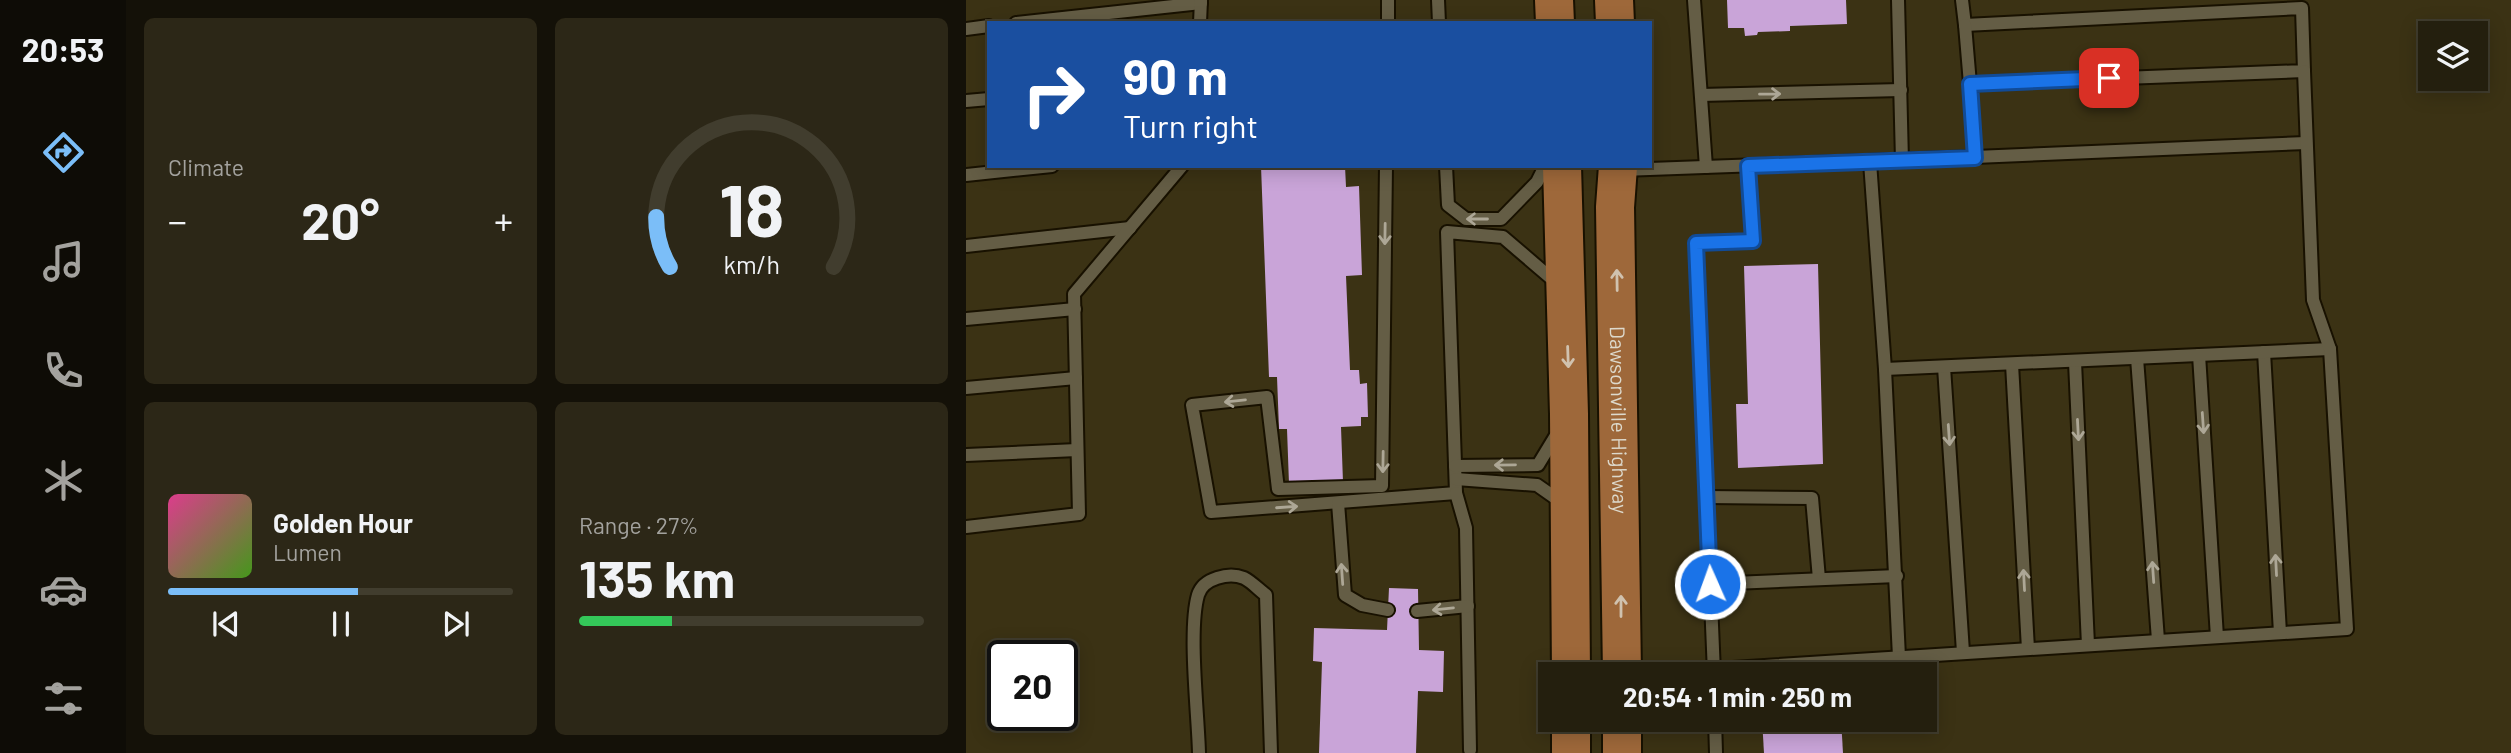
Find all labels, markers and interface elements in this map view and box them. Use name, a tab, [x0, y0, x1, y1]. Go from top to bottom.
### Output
map controls	[2418, 21, 2488, 91]
button: layers	[2418, 21, 2488, 91]
text: 20:53	[22, 30, 104, 68]
text: 90 m	[1123, 46, 1228, 105]
pin	[2079, 48, 2139, 108]
icon: right	[1008, 49, 1099, 140]
icon: arrive	[2090, 59, 2128, 97]
one-way arrow	[1758, 87, 1781, 100]
text: Turn right	[1123, 106, 1258, 144]
icon: directions	[39, 128, 88, 177]
text: Climate	[168, 153, 244, 181]
text: 18	[719, 164, 784, 252]
text: 20°	[301, 188, 380, 250]
text: −	[168, 197, 187, 243]
text: +	[494, 197, 513, 243]
one-way arrow	[1466, 212, 1489, 226]
one-way arrow	[1378, 223, 1392, 246]
icon: music	[39, 237, 88, 286]
text: km/h	[723, 249, 780, 279]
one-way arrow	[1610, 269, 1623, 292]
street label: Dawsonville Highway	[1606, 326, 1634, 514]
one-way arrow	[1561, 345, 1574, 368]
icon: phone	[39, 346, 88, 395]
one-way arrow	[1224, 394, 1247, 407]
one-way arrow	[2197, 411, 2210, 434]
one-way arrow	[2072, 418, 2085, 441]
one-way arrow	[1942, 423, 1955, 446]
one-way arrow	[1376, 450, 1390, 473]
icon: climate	[39, 456, 88, 505]
one-way arrow	[1494, 458, 1517, 472]
one-way arrow	[1275, 500, 1298, 513]
text: Golden Hour	[273, 507, 413, 538]
text: Range · 27%	[579, 511, 699, 539]
text: Lumen	[273, 538, 342, 566]
text: 135 km	[579, 546, 735, 608]
position arrow	[1673, 547, 1747, 621]
one-way arrow	[2270, 553, 2283, 576]
one-way arrow	[2146, 562, 2159, 584]
one-way arrow	[1335, 563, 1348, 586]
icon: car	[39, 565, 88, 614]
one-way arrow	[2017, 569, 2030, 592]
one-way arrow	[1614, 594, 1628, 617]
one-way arrow	[1432, 603, 1455, 616]
icon: previous	[207, 605, 245, 643]
icon: pause	[322, 605, 360, 643]
icon: next	[437, 605, 475, 643]
speed limit sign: 20	[987, 640, 1078, 731]
icon: filters	[39, 674, 88, 723]
text: 20:54 · 1 min · 250 m	[1623, 681, 1852, 712]

